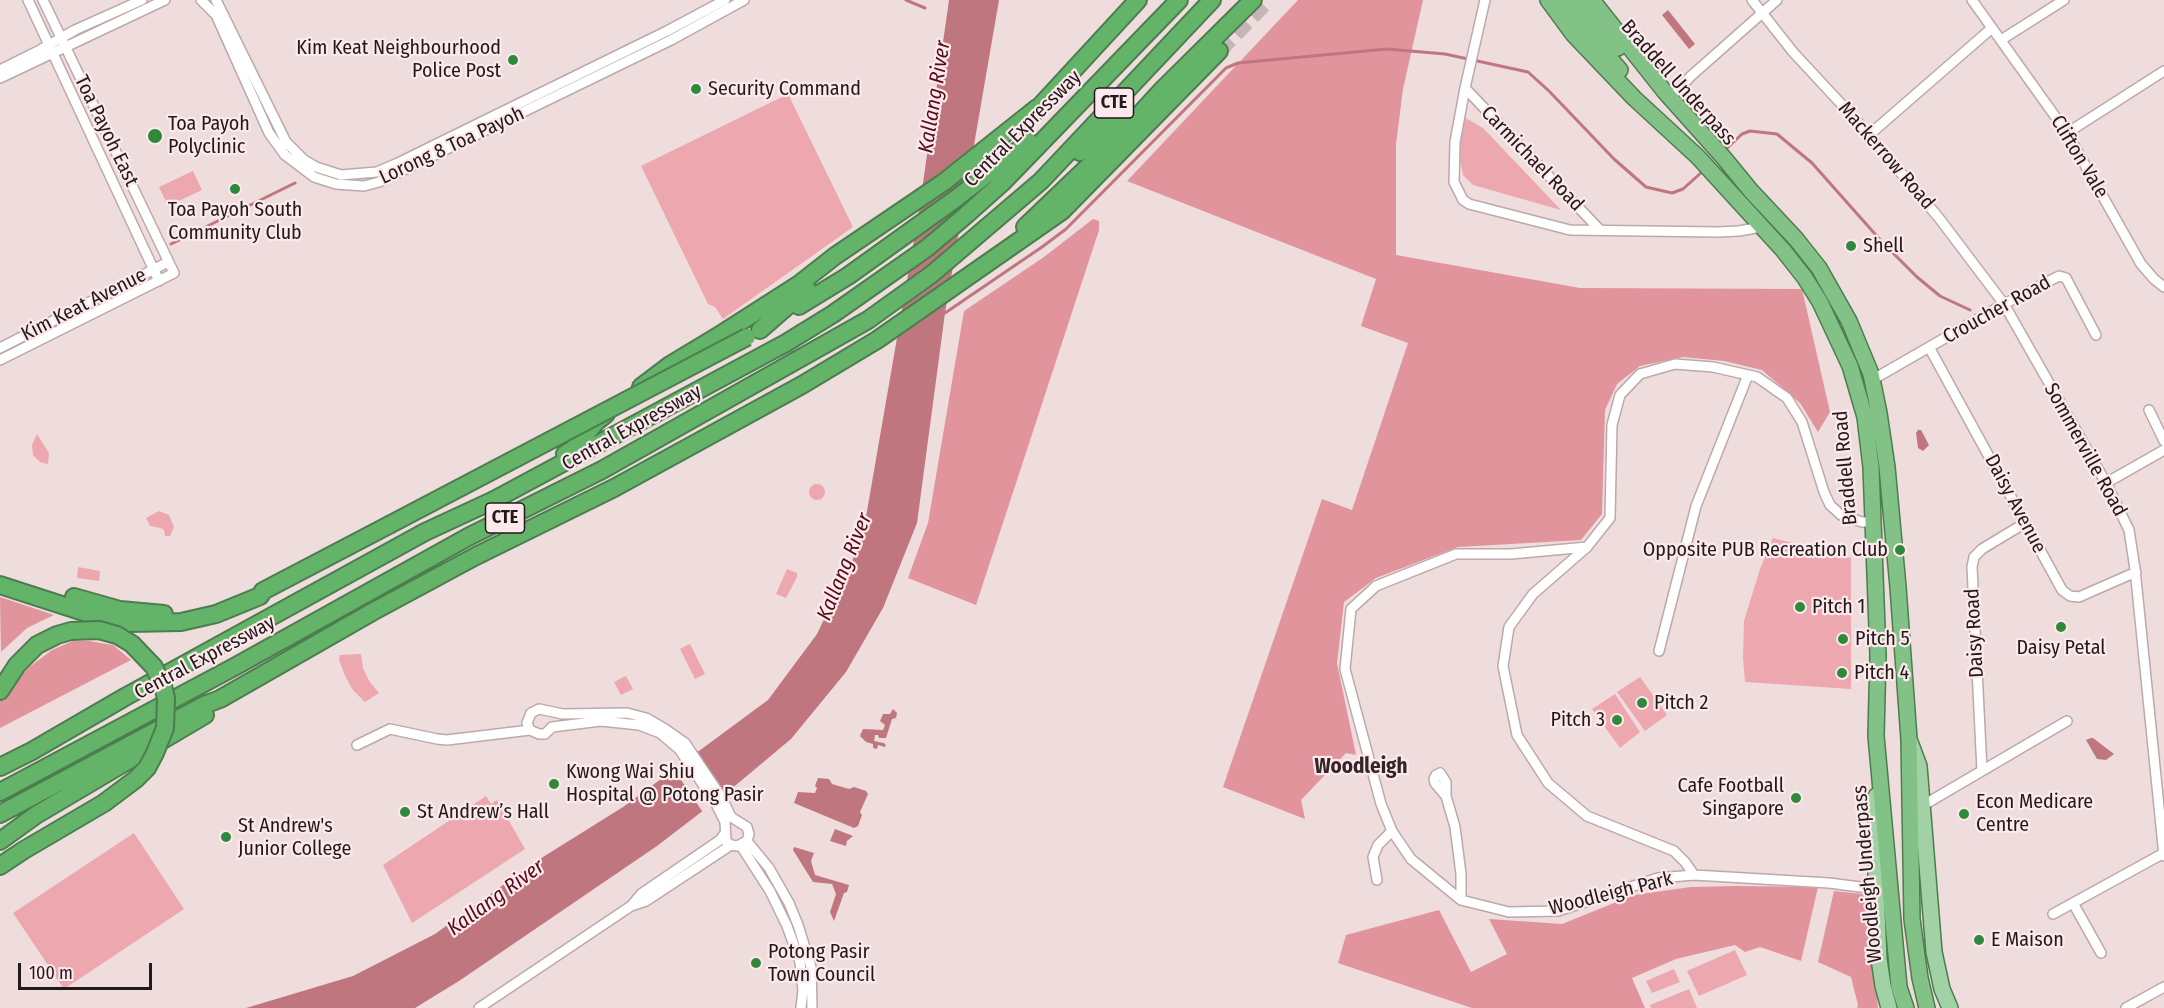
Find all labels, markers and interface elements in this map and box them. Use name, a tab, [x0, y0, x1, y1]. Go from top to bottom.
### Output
street label: Braddell Underpass	[1615, 15, 1741, 151]
place label: Kim Keat Neighbourhood Police Post	[296, 36, 501, 83]
water label: Kallang River	[914, 39, 956, 155]
marker: Kim Keat Neighbourhood Police Post	[506, 53, 520, 67]
street label: Central Expressway	[959, 65, 1087, 193]
street label: Toa Payoh East	[69, 72, 143, 190]
place label: Security Command	[708, 77, 861, 101]
marker: Security Command	[689, 82, 703, 96]
road number: CTE	[1094, 88, 1134, 118]
street label: Mackerrow Road	[1833, 97, 1939, 215]
street label: Carmichael Road	[1476, 101, 1588, 217]
street label: Lorong 8 Toa Payoh	[376, 102, 528, 190]
street label: Clifton Vale	[2045, 111, 2113, 203]
place label: Toa Payoh Polyclinic	[168, 112, 250, 159]
marker: Toa Payoh Polyclinic	[146, 127, 164, 145]
marker: Toa Payoh South Community Club	[228, 182, 242, 196]
place label: Toa Payoh South Community Club	[168, 198, 302, 245]
place label: Shell	[1863, 234, 1904, 258]
marker: Shell	[1844, 239, 1858, 253]
street label: Kim Keat Avenue	[18, 263, 150, 347]
street label: Croucher Road	[1939, 271, 2055, 349]
street label: Sommerville Road	[2039, 379, 2131, 521]
street label: Central Expressway	[558, 380, 706, 476]
street label: Braddell Road	[1829, 410, 1863, 526]
street label: Daisy Avenue	[1979, 451, 2051, 557]
road number: CTE	[486, 503, 524, 533]
water label: Kallang River	[812, 510, 878, 624]
place label: Opposite PUB Recreation Club	[1643, 538, 1888, 562]
marker: Opposite PUB Recreation Club	[1893, 543, 1907, 557]
street label: Daisy Road	[1961, 588, 1989, 678]
place label: Pitch 1	[1812, 595, 1865, 619]
marker: Pitch 1	[1793, 600, 1807, 614]
street label: Central Expressway	[131, 611, 279, 705]
marker: Daisy Petal	[2054, 620, 2068, 634]
place label: Pitch 5	[1855, 627, 1910, 651]
marker: Pitch 5	[1836, 632, 1850, 646]
place label: Daisy Petal	[2016, 636, 2106, 660]
place label: Pitch 4	[1854, 661, 1909, 685]
marker: Pitch 4	[1835, 666, 1849, 680]
place label: Pitch 2	[1654, 691, 1708, 715]
marker: Pitch 2	[1635, 696, 1649, 710]
place label: Pitch 3	[1550, 708, 1605, 732]
marker: Pitch 3	[1610, 713, 1624, 727]
district label: Woodleigh	[1314, 754, 1408, 780]
place label: Kwong Wai Shiu Hospital @ Potong Pasir	[566, 760, 763, 807]
place label: Cafe Football Singapore	[1677, 774, 1784, 821]
marker: Kwong Wai Shiu Hospital @ Potong Pasir	[547, 777, 561, 791]
street label: Woodleigh Underpass	[1848, 784, 1888, 964]
place label: Econ Medicare Centre	[1976, 790, 2093, 837]
marker: Cafe Football Singapore	[1789, 791, 1803, 805]
place label: St Andrew’s Hall	[417, 800, 549, 824]
marker: St Andrew’s Hall	[398, 805, 412, 819]
marker: Econ Medicare Centre	[1957, 807, 1971, 821]
place label: St Andrew's Junior College	[238, 814, 351, 861]
marker: St Andrew's Junior College	[219, 830, 233, 844]
water label: Kallang River	[443, 854, 549, 942]
street label: Woodleigh Park	[1547, 867, 1675, 921]
place label: E Maison	[1991, 928, 2064, 952]
marker: E Maison	[1972, 933, 1986, 947]
place label: Potong Pasir Town Council	[768, 940, 875, 987]
scale bar	[21, 951, 154, 989]
marker: Potong Pasir Town Council	[749, 956, 763, 970]
text: 100 m	[29, 962, 73, 984]

